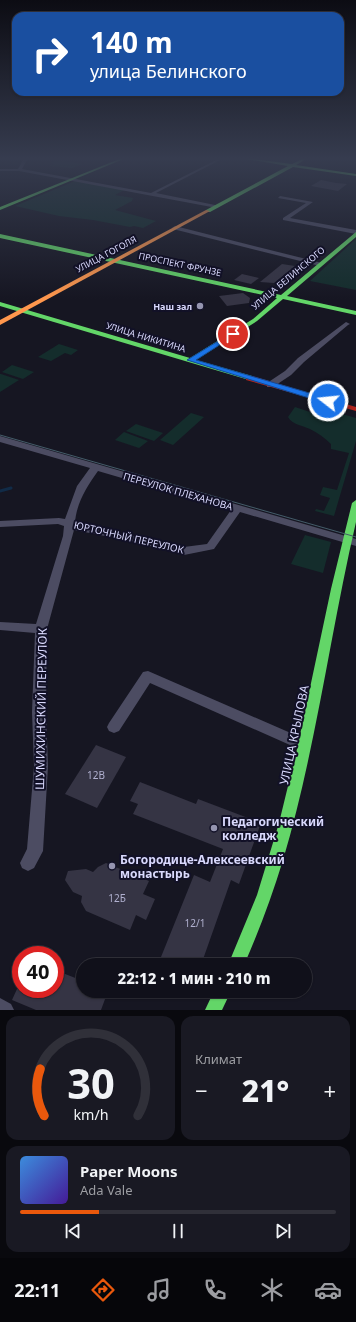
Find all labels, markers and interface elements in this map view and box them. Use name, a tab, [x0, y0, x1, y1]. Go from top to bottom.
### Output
text: 140 m	[90, 23, 173, 61]
icon: right	[24, 28, 76, 80]
text: улица Белинского	[90, 59, 247, 83]
street label: УЛИЦА ГОГОЛЯ	[73, 233, 139, 275]
street label: УЛИЦА БЕЛИНСКОГО	[249, 243, 328, 313]
street label: ПРОСПЕКТ ФРУНЗЕ	[137, 249, 223, 279]
place label: Наш зал	[153, 300, 192, 313]
marker: Наш зал	[195, 301, 205, 311]
pin	[216, 317, 250, 351]
street label: УЛИЦА НИКИТИНА	[105, 319, 188, 355]
icon: arrive	[222, 323, 244, 345]
position arrow	[307, 380, 349, 422]
street label: ПЕРЕУЛОК ПЛЕХАНОВА	[122, 469, 235, 514]
street label: ЮРТОЧНЫЙ ПЕРЕУЛОК	[73, 518, 186, 557]
street label: ШУМИХИНСКИЙ ПЕРЕУЛОК	[31, 627, 51, 790]
street label: УЛИЦА КРЫЛОВА	[275, 683, 313, 786]
house number: 12В	[87, 768, 105, 782]
place label: Педагогический колледж	[222, 813, 324, 844]
marker: Педагогический колледж	[209, 823, 219, 833]
place label: Богородице-Алексеевский монастырь	[120, 851, 285, 882]
marker: Богородице-Алексеевский монастырь	[107, 861, 117, 871]
house number: 12Б	[108, 891, 126, 905]
house number: 12/1	[185, 916, 205, 930]
speed limit sign: 40	[12, 946, 64, 998]
text: 22:12 · 1 мин · 210 m	[117, 968, 271, 988]
text: Климат	[195, 1050, 242, 1068]
text: 30	[67, 1055, 114, 1111]
text: 21°	[242, 1070, 289, 1111]
text: −	[195, 1075, 208, 1105]
text: +	[323, 1075, 336, 1105]
text: km/h	[73, 1105, 108, 1124]
text: Paper Moons	[80, 1161, 178, 1181]
text: Ada Vale	[80, 1181, 133, 1199]
icon: previous	[62, 1220, 84, 1242]
icon: pause	[167, 1220, 189, 1242]
icon: next	[272, 1220, 294, 1242]
icon: directions	[89, 1276, 117, 1304]
icon: music	[145, 1276, 173, 1304]
icon: phone	[201, 1276, 229, 1304]
icon: climate	[258, 1276, 286, 1304]
icon: car	[314, 1276, 342, 1304]
text: 22:11	[14, 1278, 60, 1302]

